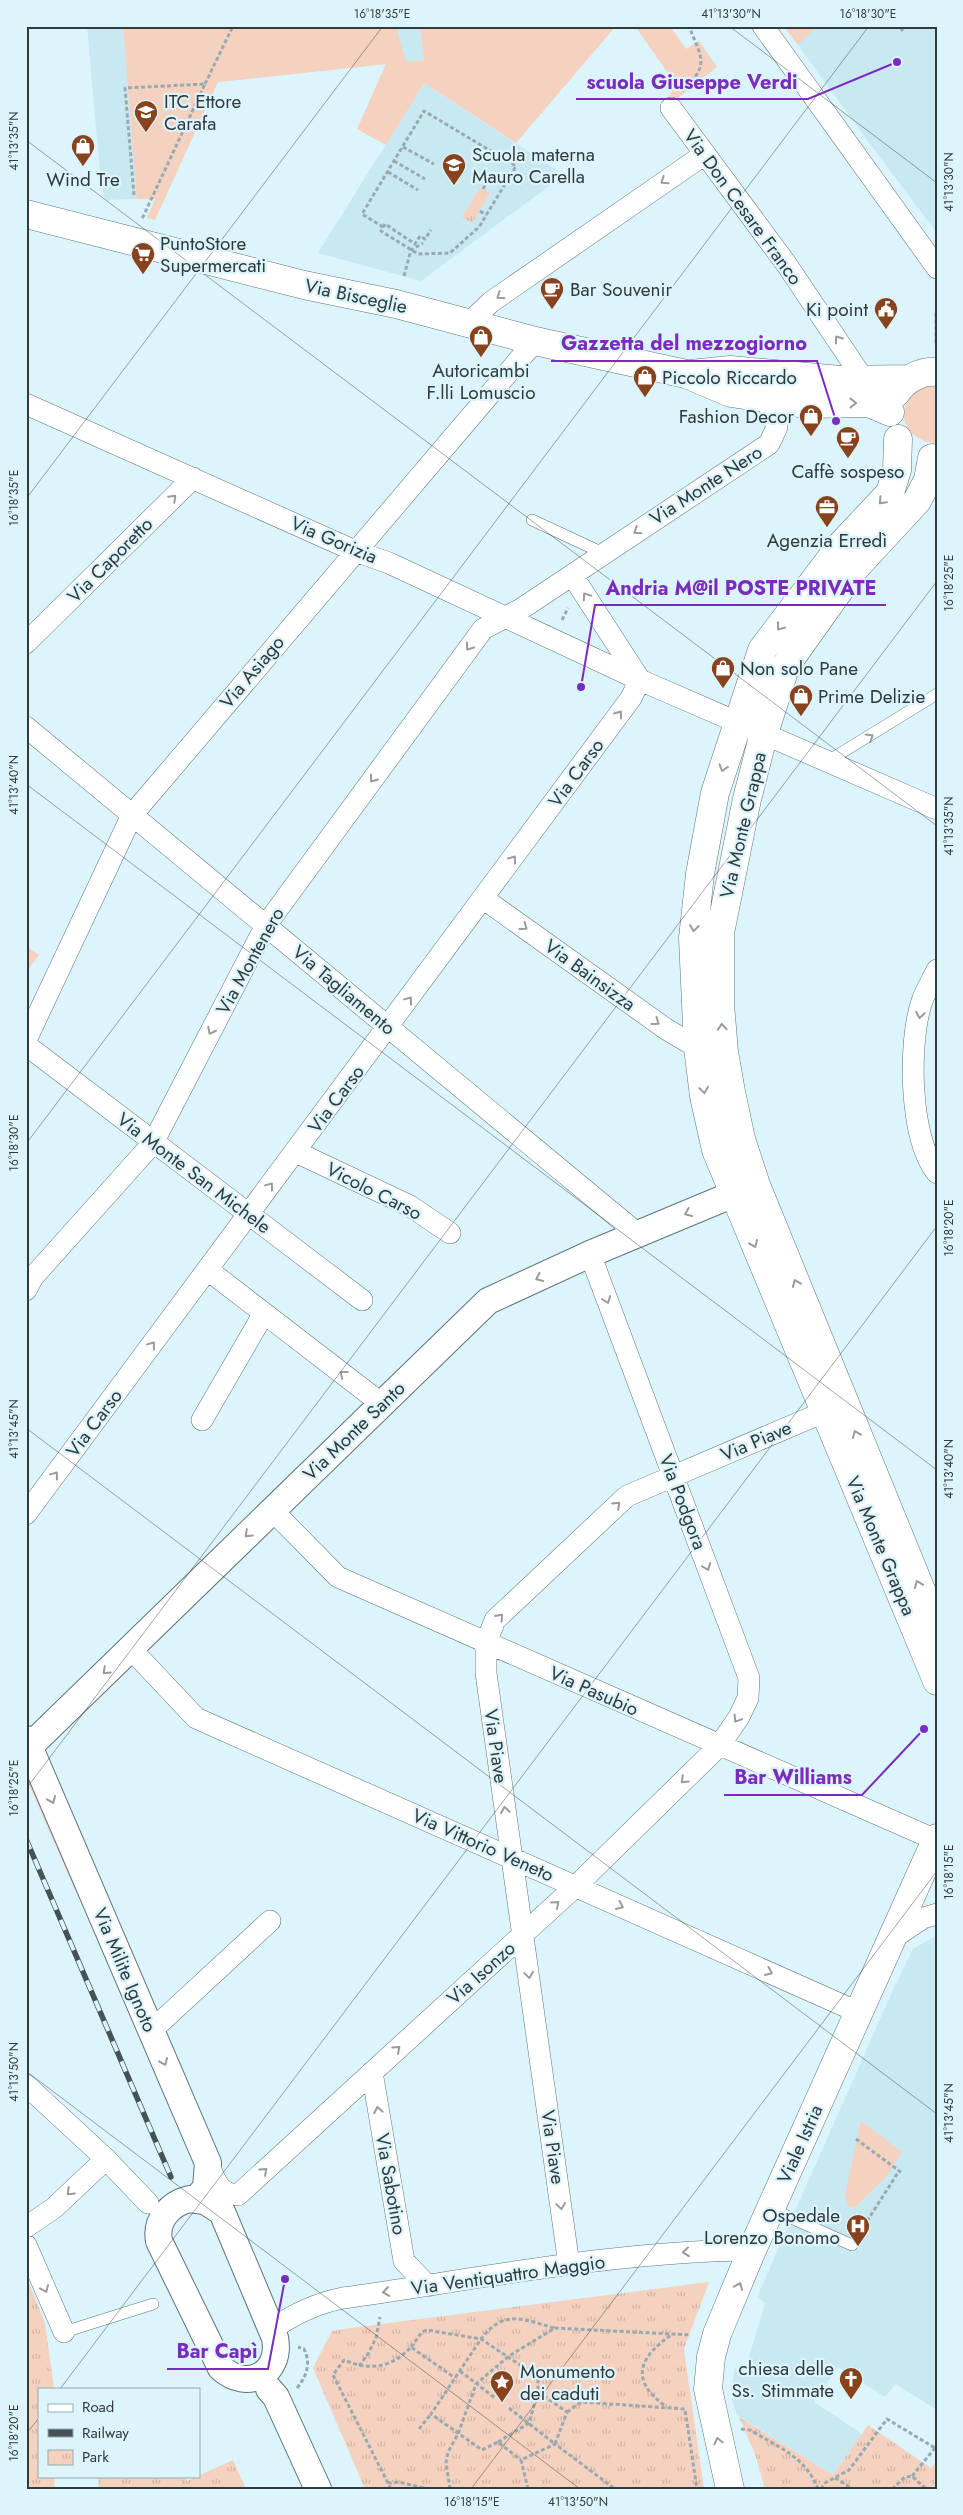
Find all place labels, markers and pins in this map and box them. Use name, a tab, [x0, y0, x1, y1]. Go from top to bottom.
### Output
callout: scuola Giuseppe Verdi	[576, 64, 808, 99]
place label: ITC Ettore Carafa	[164, 88, 241, 137]
school or university icon: ITC Ettore Carafa	[133, 99, 159, 133]
shop icon: Wind Tre	[70, 133, 96, 167]
place label: Scuola materna Mauro Carella	[472, 141, 595, 190]
school or university icon: Scuola materna Mauro Carella	[441, 152, 467, 186]
place label: Wind Tre	[46, 166, 120, 193]
place label: PuntoStore Supermercati	[160, 230, 266, 279]
supermarket icon: PuntoStore Supermercati	[130, 241, 156, 275]
cafe icon: Bar Souvenir	[539, 276, 565, 310]
place label: Bar Souvenir	[570, 276, 672, 303]
place label: Ki point	[806, 296, 868, 323]
public building icon: Ki point	[873, 296, 899, 330]
shop icon: Autoricambi F.lli Lomuscio	[468, 324, 494, 358]
callout: Gazzetta del mezzogiorno	[551, 326, 817, 361]
place label: Autoricambi F.lli Lomuscio	[426, 357, 536, 406]
shop icon: Piccolo Riccardo	[632, 364, 658, 398]
place label: Piccolo Riccardo	[662, 364, 797, 391]
place label: Fashion Decor	[679, 403, 794, 430]
shop icon: Fashion Decor	[798, 403, 824, 437]
cafe icon: Caffè sospeso	[835, 425, 861, 459]
place label: Caffè sospeso	[792, 458, 904, 485]
office icon: Agenzia Erredì	[814, 494, 840, 528]
place label: Agenzia Erredì	[767, 527, 887, 554]
callout: Andria M@il POSTE PRIVATE	[595, 570, 886, 605]
shop icon: Non solo Pane	[710, 655, 736, 689]
place label: Non solo Pane	[740, 655, 858, 682]
shop icon: Prime Delizie	[788, 683, 814, 717]
place label: Prime Delizie	[818, 683, 925, 710]
callout: Bar Williams	[724, 1760, 862, 1795]
place label: Ospedale Lorenzo Bonomo	[704, 2202, 840, 2251]
hospital icon: Ospedale Lorenzo Bonomo	[845, 2213, 871, 2247]
callout: Bar Capì	[167, 2334, 268, 2369]
place label: chiesa delle Ss. Stimmate	[731, 2355, 834, 2404]
place label: Monumento dei caduti	[520, 2358, 615, 2407]
church icon: chiesa delle Ss. Stimmate	[838, 2366, 864, 2400]
place icon: Monumento dei caduti	[489, 2369, 515, 2403]

